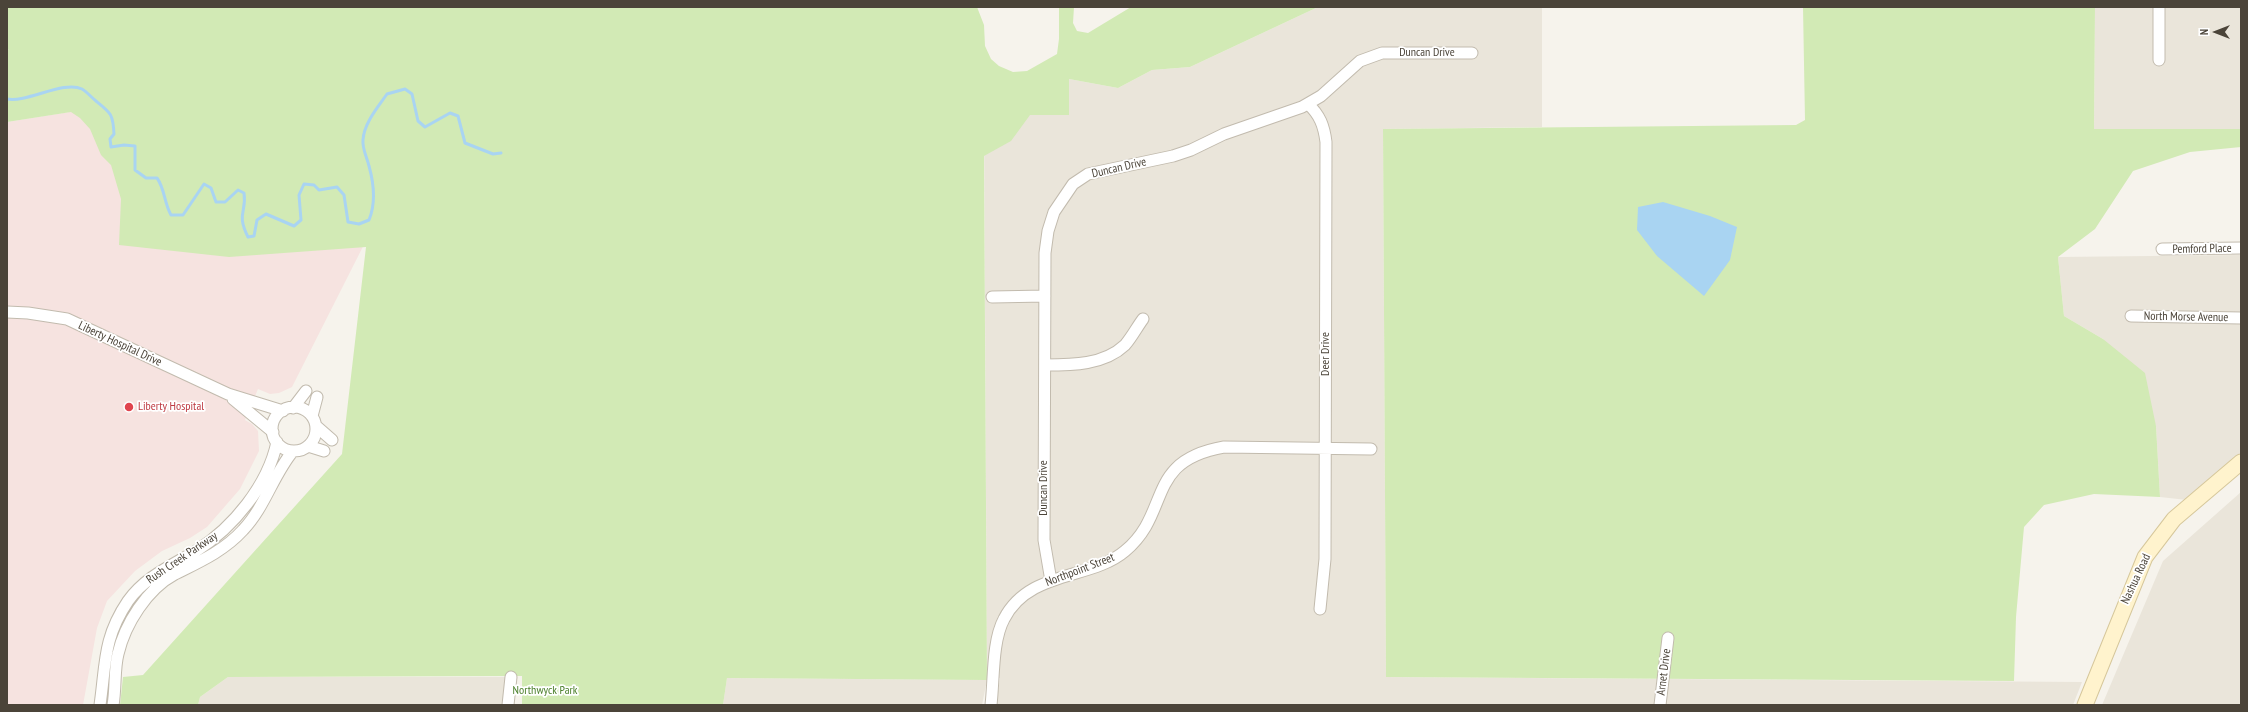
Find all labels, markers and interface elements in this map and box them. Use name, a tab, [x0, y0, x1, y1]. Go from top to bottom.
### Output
north arrow	[2196, 12, 2236, 52]
text: N	[2197, 29, 2211, 35]
street label: Duncan Drive	[1399, 46, 1455, 60]
street label: Duncan Drive	[1090, 155, 1148, 181]
street label: Pemford Place	[2172, 241, 2232, 257]
street label: North Morse Avenue	[2144, 309, 2228, 325]
street label: Liberty Hospital Drive	[76, 318, 164, 370]
street label: Deer Drive	[1319, 332, 1333, 376]
place label: Liberty Hospital	[138, 400, 204, 414]
marker: Liberty Hospital	[123, 401, 135, 413]
street label: Duncan Drive	[1037, 460, 1051, 516]
street label: Rush Creek Parkway	[144, 529, 220, 587]
street label: Northpoint Street	[1043, 550, 1117, 590]
street label: Nashua Road	[2118, 552, 2154, 606]
street label: Arnet Drive	[1654, 648, 1674, 696]
park label: Northwyck Park	[513, 684, 577, 698]

